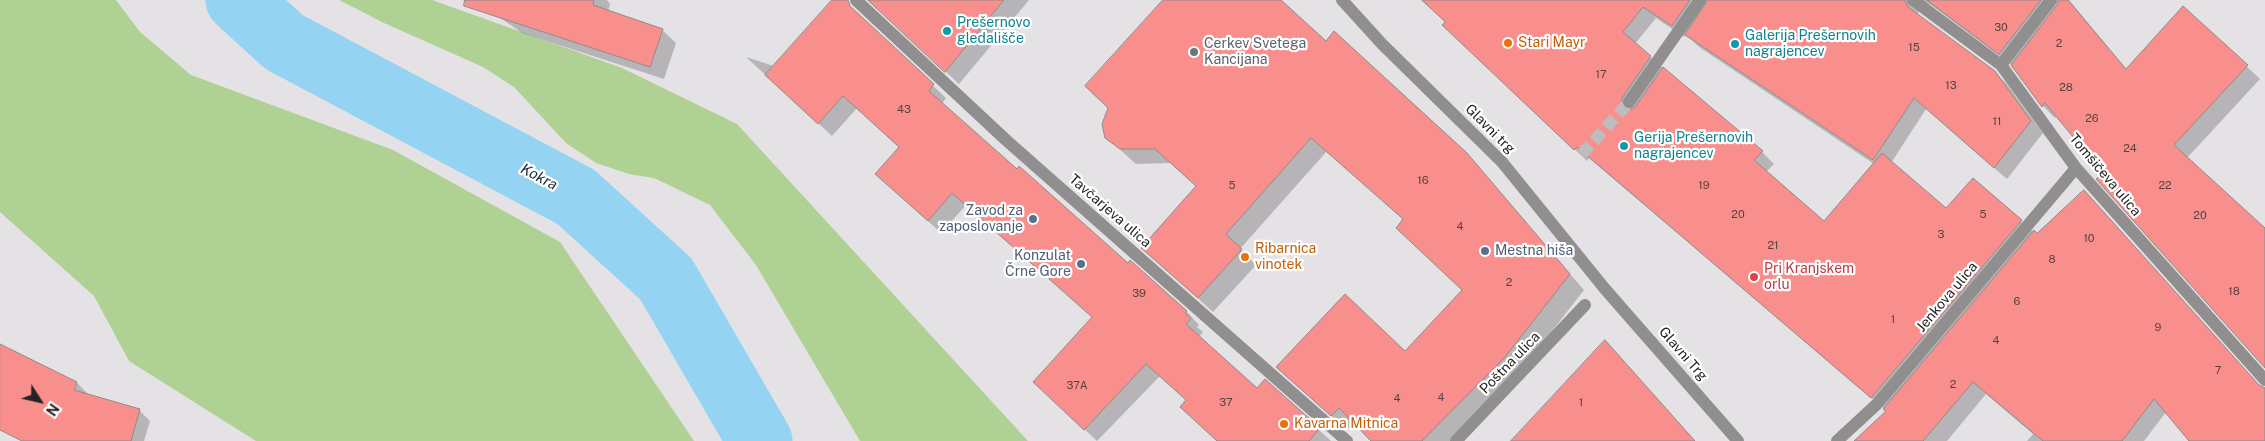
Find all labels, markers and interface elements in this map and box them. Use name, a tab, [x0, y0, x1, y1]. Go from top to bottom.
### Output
place label: Prešernovo gledališče	[957, 15, 1030, 48]
house number: 30	[1994, 21, 2008, 35]
marker: Prešernovo gledališče	[941, 25, 953, 37]
place label: Galerija Prešernovih nagrajencev	[1745, 28, 1876, 60]
place label: Stari Mayr	[1518, 35, 1585, 51]
place label: Cerkev Svetega Kancijana	[1204, 36, 1306, 68]
marker: Stari Mayr	[1502, 37, 1514, 49]
house number: 2	[2056, 37, 2062, 51]
marker: Galerija Prešernovih nagrajencev	[1729, 38, 1741, 50]
house number: 15	[1908, 41, 1920, 55]
marker: Cerkev Svetega Kancijana	[1188, 46, 1200, 58]
house number: 17	[1595, 68, 1607, 82]
house number: 13	[1945, 79, 1957, 93]
house number: 28	[2059, 81, 2073, 95]
street label: Glavni trg	[1462, 101, 1518, 157]
house number: 43	[897, 103, 911, 117]
house number: 26	[2085, 112, 2099, 126]
house number: 11	[1993, 115, 2001, 129]
place label: Gerija Prešernovih nagrajencev	[1634, 130, 1753, 162]
street label: Tomšičeva ulica	[2066, 130, 2144, 220]
marker: Gerija Prešernovih nagrajencev	[1618, 140, 1630, 152]
house number: 24	[2123, 142, 2137, 156]
water label: Kokra	[518, 160, 560, 194]
street label: Tavčarjeva ulica	[1066, 171, 1154, 251]
house number: 16	[1417, 174, 1429, 188]
house number: 5	[1228, 179, 1236, 193]
house number: 19	[1698, 179, 1710, 193]
house number: 22	[2158, 179, 2172, 193]
place label: Zavod za zaposlovanje	[939, 203, 1023, 236]
house number: 20	[1731, 208, 1745, 222]
house number: 5	[1979, 208, 1987, 222]
house number: 20	[2193, 209, 2207, 223]
marker: Zavod za zaposlovanje	[1027, 213, 1039, 225]
house number: 4	[1457, 220, 1463, 234]
house number: 3	[1938, 228, 1944, 242]
house number: 10	[2083, 232, 2095, 246]
house number: 21	[1767, 239, 1779, 253]
place label: Ribarnica vinotek	[1255, 241, 1316, 274]
place label: Mestna hiša	[1495, 243, 1573, 259]
marker: Mestna hiša	[1479, 245, 1491, 257]
place label: Konzulat Črne Gore	[1005, 248, 1071, 280]
marker: Ribarnica vinotek	[1239, 251, 1251, 263]
house number: 8	[2048, 253, 2056, 267]
marker: Konzulat Črne Gore	[1075, 258, 1087, 270]
street label: Jenkova ulica	[1913, 259, 1981, 335]
place label: Pri Kranjskem orlu	[1764, 261, 1854, 294]
marker: Pri Kranjskem orlu	[1748, 271, 1760, 283]
house number: 2	[1506, 276, 1512, 290]
house number: 18	[2228, 285, 2240, 299]
house number: 39	[1132, 287, 1146, 301]
house number: 6	[2014, 295, 2020, 309]
house number: 1	[1891, 313, 1895, 327]
house number: 9	[2155, 321, 2161, 335]
street label: Glavni Trg	[1655, 324, 1711, 384]
street label: Poštna ulica	[1476, 329, 1544, 397]
house number: 4	[1993, 334, 1999, 348]
house number: 7	[2215, 364, 2221, 378]
north arrow	[15, 376, 65, 426]
house number: 2	[1950, 378, 1956, 392]
house number: 37A	[1066, 379, 1088, 393]
house number: 4	[1438, 391, 1444, 405]
house number: 4	[1394, 392, 1400, 406]
house number: 37	[1219, 396, 1233, 410]
house number: 1	[1579, 396, 1583, 410]
text: N	[43, 401, 62, 419]
place label: Kavarna Mitnica	[1294, 416, 1398, 432]
marker: Kavarna Mitnica	[1278, 418, 1290, 430]

